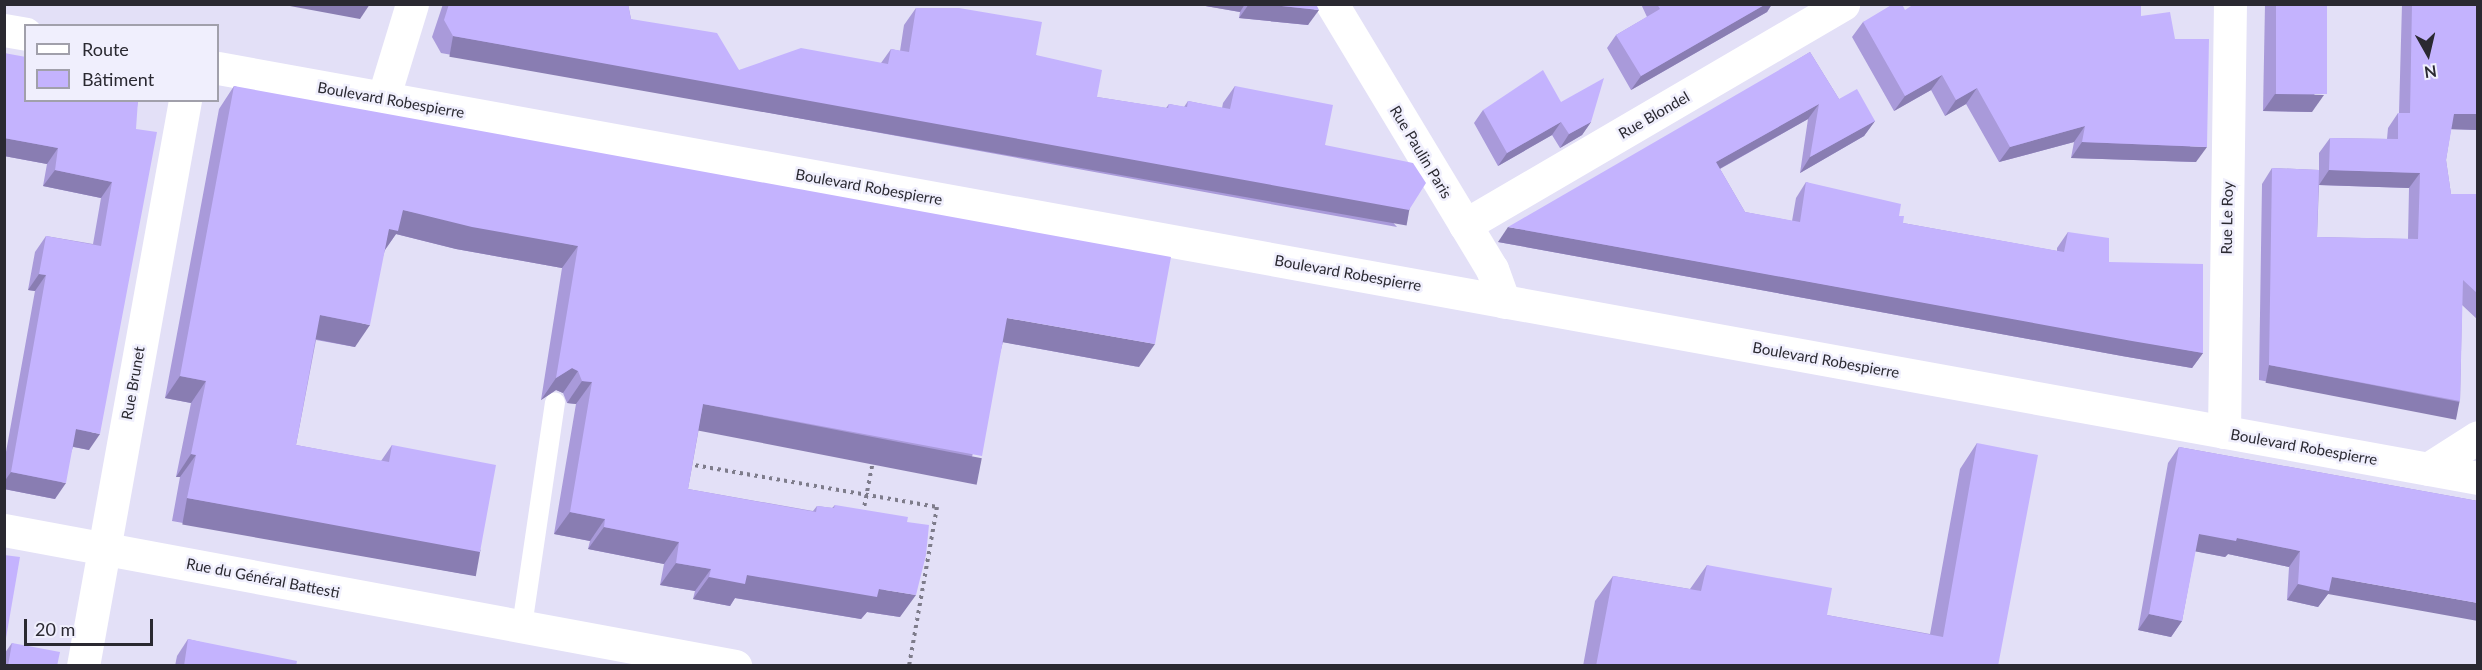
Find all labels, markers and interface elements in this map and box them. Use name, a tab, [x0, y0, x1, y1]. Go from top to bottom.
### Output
legend	[24, 24, 219, 102]
north arrow	[2398, 24, 2458, 84]
text: Route	[82, 38, 129, 60]
text: N	[2423, 62, 2438, 83]
text: Bâtiment	[82, 68, 154, 90]
street label: Boulevard Robespierre	[316, 78, 466, 122]
street label: Rue Blondel	[1615, 87, 1693, 143]
street label: Rue Paulin Paris	[1386, 102, 1456, 202]
street label: Boulevard Robespierre	[794, 165, 944, 209]
street label: Rue Le Roy	[2217, 181, 2237, 255]
street label: Boulevard Robespierre	[1273, 251, 1423, 295]
street label: Boulevard Robespierre	[1751, 338, 1901, 382]
street label: Rue Brunet	[118, 345, 148, 421]
street label: Boulevard Robespierre	[2229, 425, 2379, 469]
street label: Rue du Général Battesti	[185, 554, 341, 602]
scale bar	[27, 607, 156, 645]
text: 20 m	[35, 618, 75, 640]

